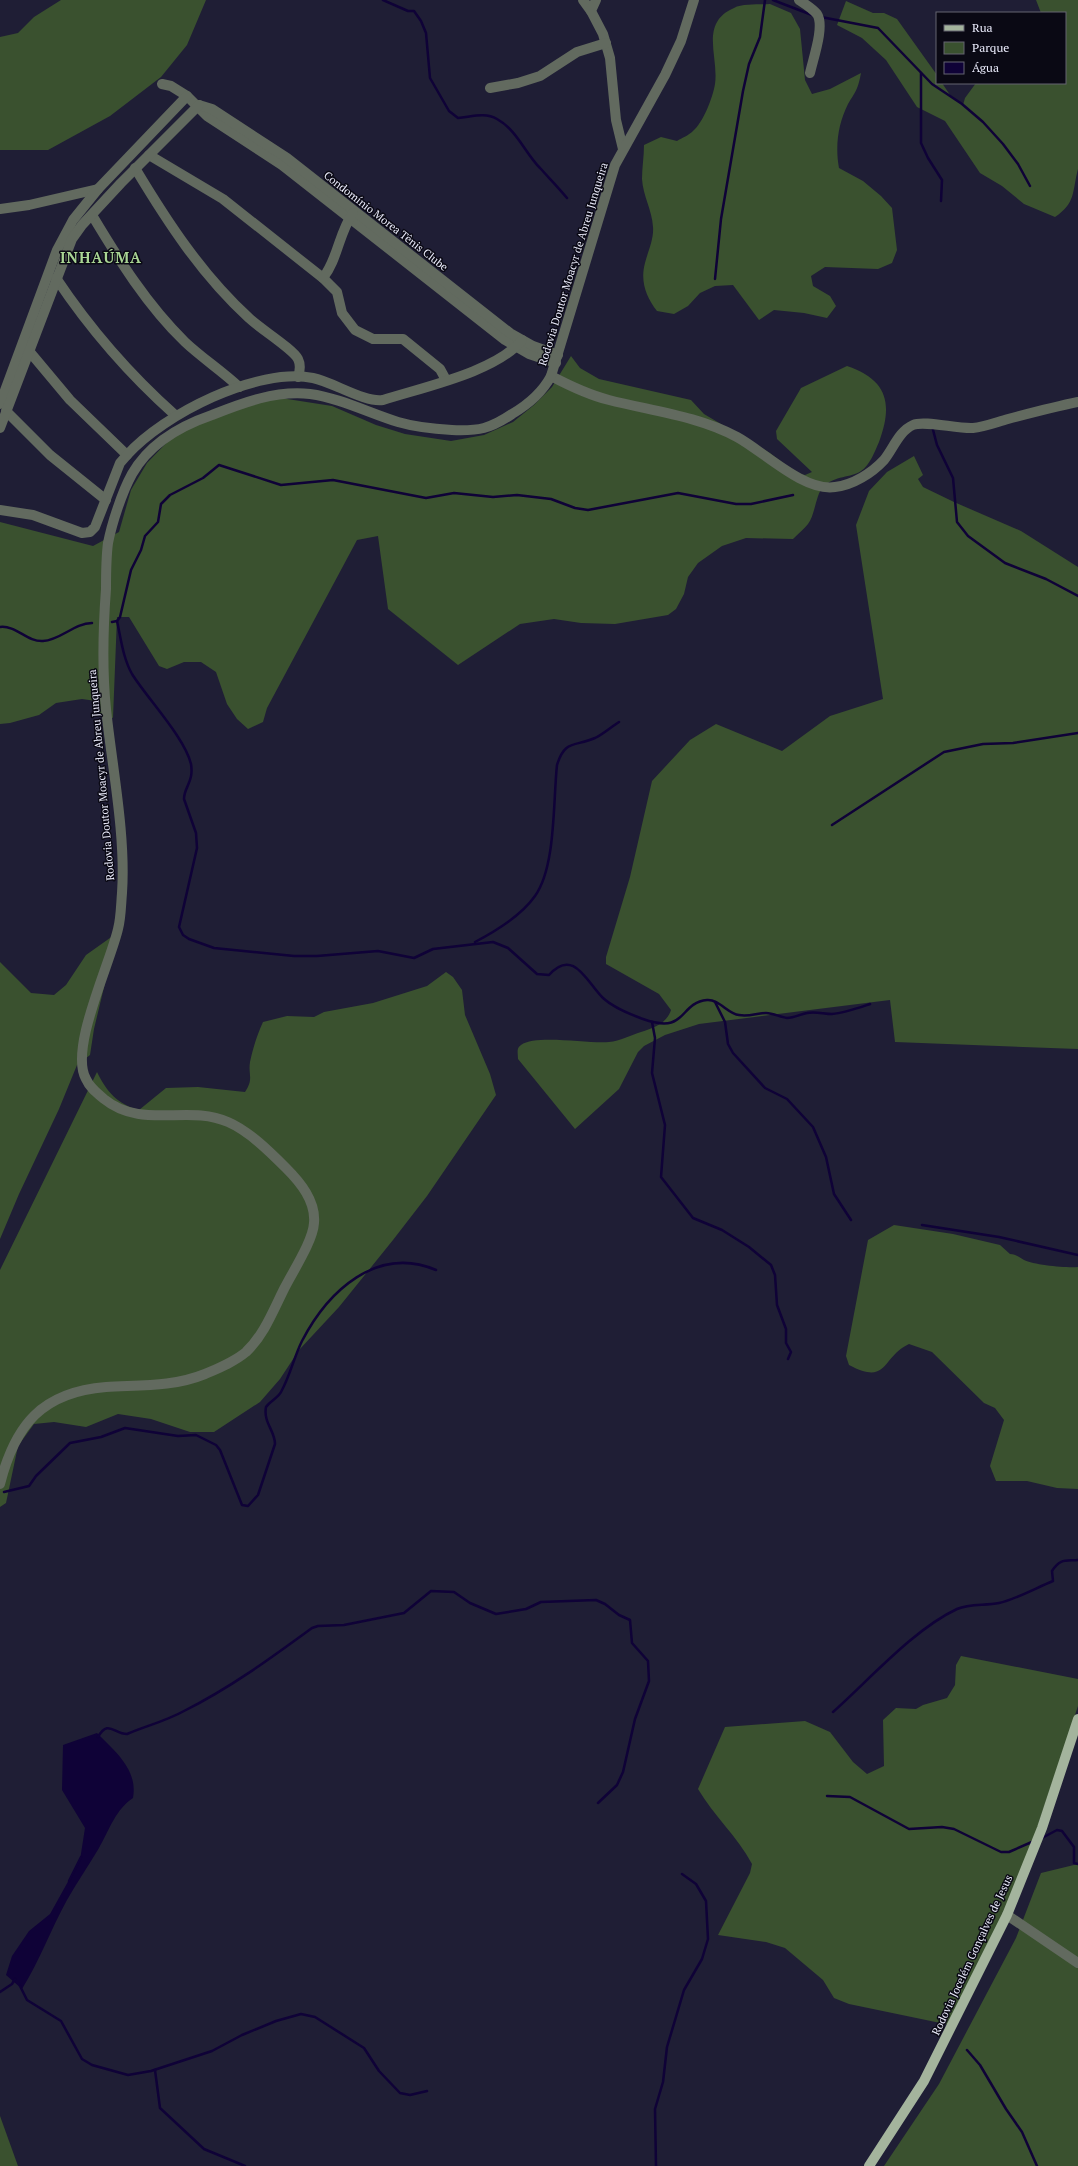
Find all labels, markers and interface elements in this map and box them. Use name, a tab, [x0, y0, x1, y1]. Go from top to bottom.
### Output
legend	[936, 12, 1066, 84]
text: Rua	[972, 20, 993, 35]
text: Parque	[972, 40, 1009, 55]
text: Água	[972, 60, 999, 75]
street label: Rodovia Doutor Moacyr de Abreu Junqueira	[535, 160, 611, 367]
street label: Condomínio Morea Tênis Clube	[321, 168, 451, 274]
district label: INHAÚMA	[60, 247, 142, 267]
street label: Rodovia Doutor Moacyr de Abreu Junqueira	[85, 668, 117, 881]
street label: Rodovia Jocelém Gonçalves de Jesus	[929, 1872, 1015, 2037]

